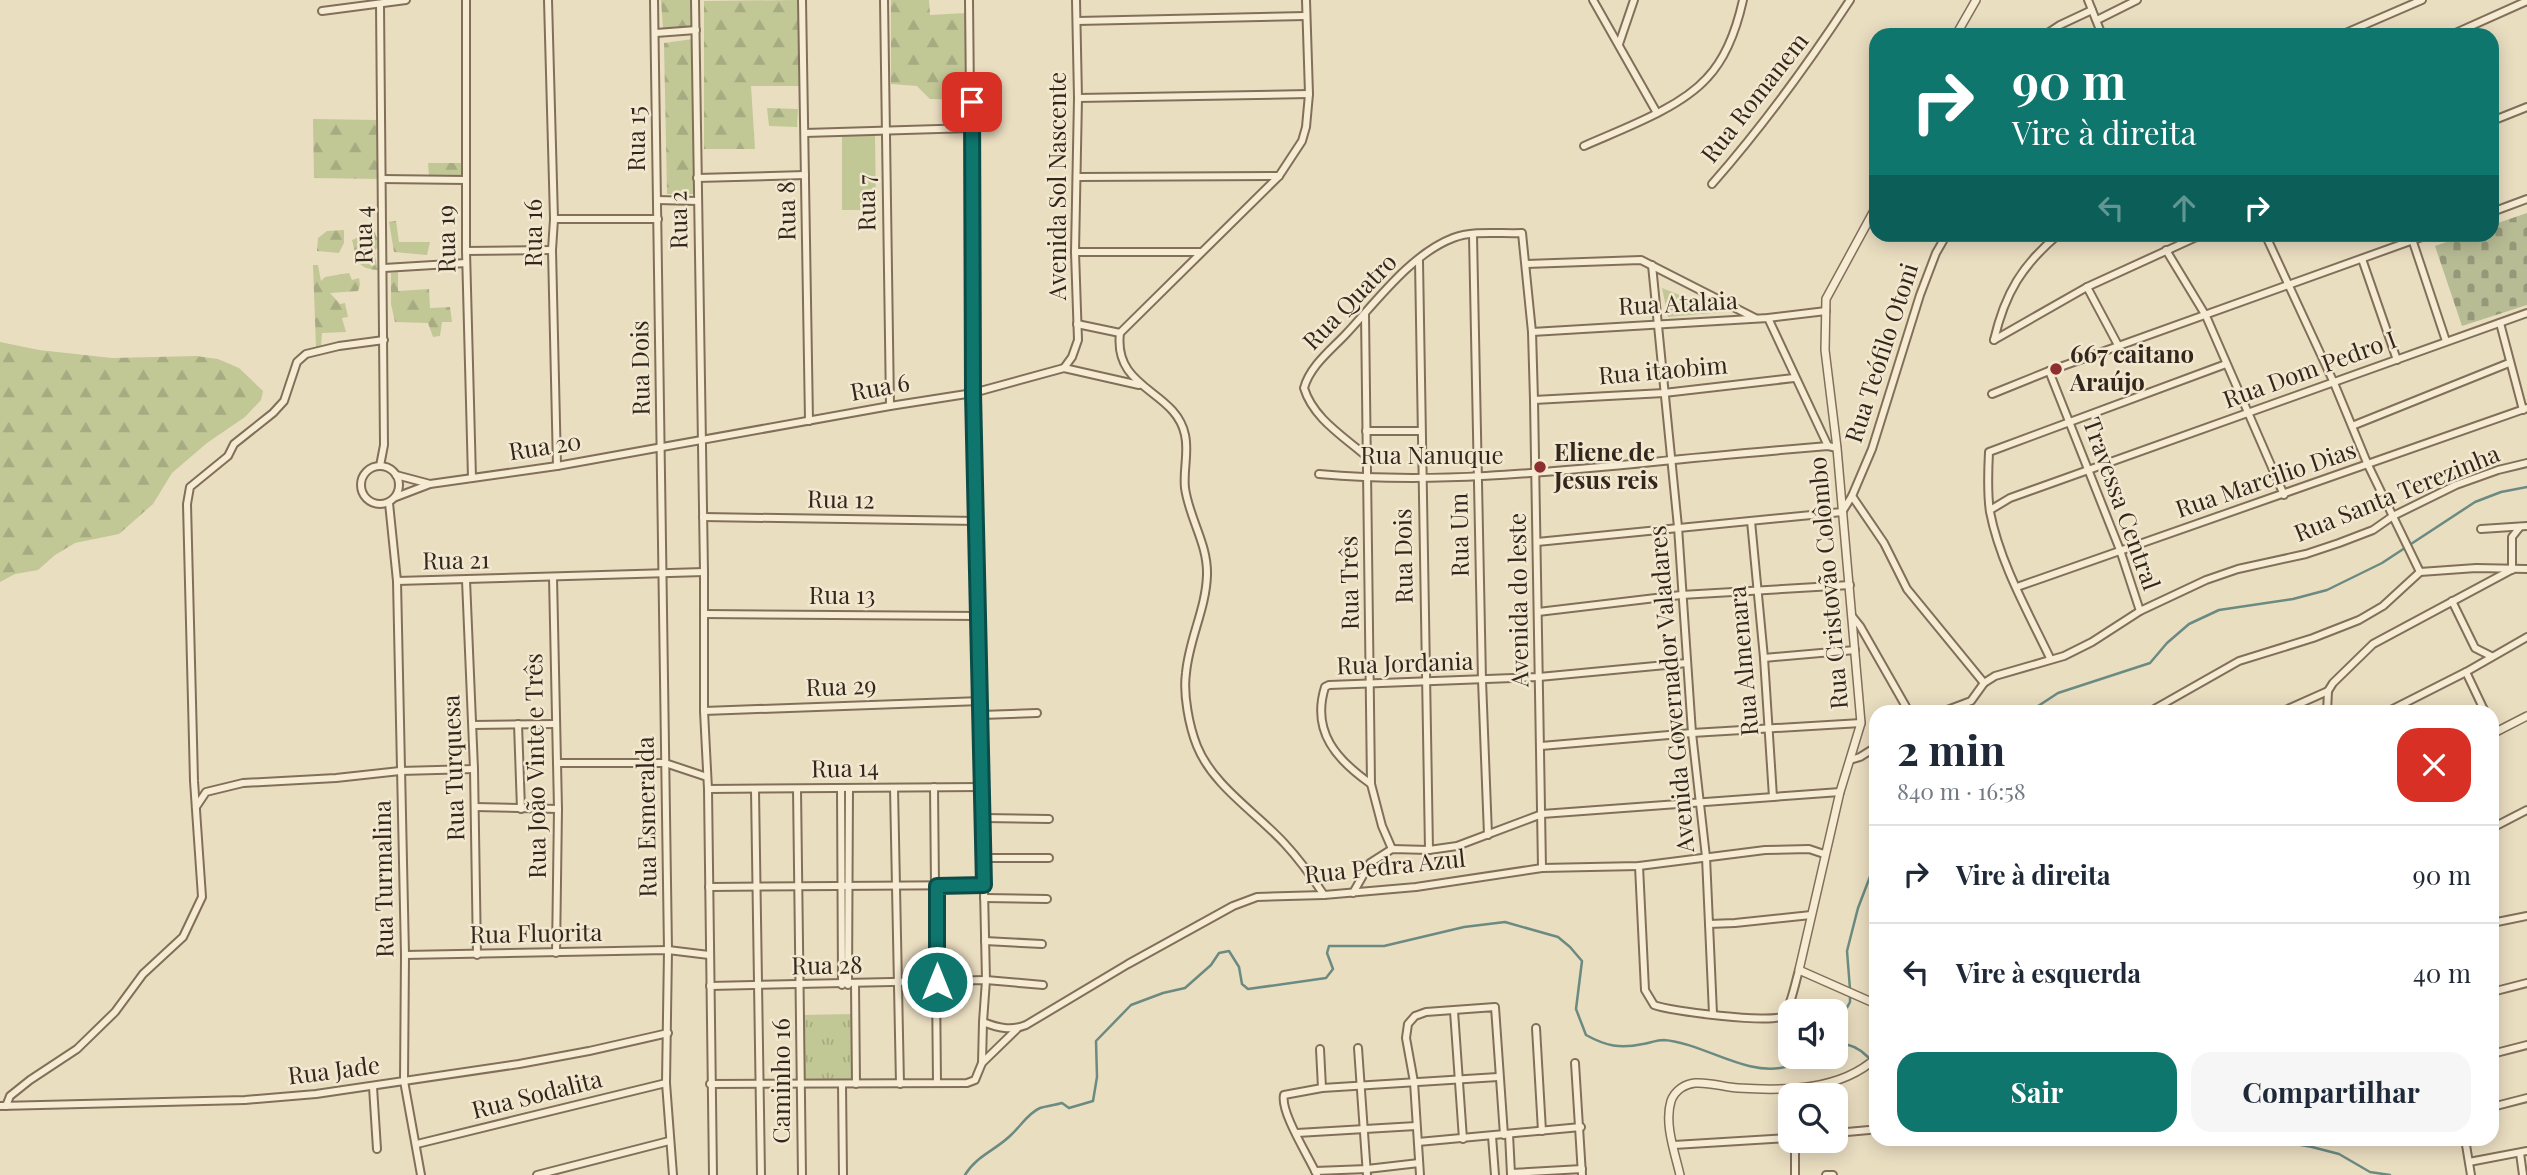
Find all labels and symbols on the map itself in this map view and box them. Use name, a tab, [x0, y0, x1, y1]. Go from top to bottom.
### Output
street label: Rua Romanem	[1693, 25, 1814, 168]
pin	[942, 72, 1002, 132]
street label: Avenida Sol Nascente	[1040, 72, 1072, 301]
street label: Rua 15	[619, 106, 651, 172]
street label: Rua 7	[849, 174, 881, 232]
street label: Rua 8	[768, 181, 802, 241]
street label: Rua 2	[660, 190, 694, 250]
street label: Rua 16	[516, 199, 548, 267]
street label: Rua 19	[428, 205, 462, 273]
street label: Rua 4	[345, 206, 379, 265]
street label: Rua Quatro	[1294, 245, 1403, 356]
street label: Rua Teófilo Otoni	[1836, 258, 1924, 446]
street label: Rua Atalaia	[1617, 283, 1739, 321]
street label: Rua Dois	[622, 320, 656, 416]
street label: Rua Dom Pedro I	[2218, 322, 2400, 414]
place label: 667 caitano Araújo	[2069, 337, 2194, 397]
street label: Rua itaobim	[1597, 347, 1729, 391]
marker: 667 caitano Araújo	[2048, 361, 2064, 377]
street label: Rua 6	[848, 365, 912, 407]
street label: Travessa Central	[2077, 413, 2169, 594]
street label: Rua 20	[506, 424, 583, 467]
street label: Rua Marcilio Dias	[2171, 432, 2360, 524]
place label: Eliene de Jesus reis	[1553, 435, 1658, 495]
street label: Rua Santa Terezinha	[2289, 436, 2504, 548]
street label: Rua Nanuque	[1360, 438, 1504, 470]
street label: Rua Cristovão Colômbo	[1800, 456, 1854, 711]
marker: Eliene de Jesus reis	[1532, 459, 1548, 475]
street label: Rua 12	[807, 481, 875, 515]
street label: Rua Um	[1441, 493, 1475, 578]
street label: Rua Dois	[1385, 508, 1419, 604]
street label: Avenida do leste	[1499, 513, 1535, 688]
street label: Avenida Governador Valadares	[1640, 524, 1700, 855]
street label: Rua Três	[1331, 535, 1365, 631]
street label: Rua 21	[422, 542, 490, 576]
street label: Rua 13	[809, 578, 875, 610]
street label: Rua Almenara	[1719, 585, 1765, 738]
street label: Rua Jordania	[1336, 644, 1474, 680]
street label: Rua João Vinte e Três	[516, 653, 552, 879]
street label: Rua 29	[805, 668, 877, 702]
street label: Rua Turquesa	[433, 694, 471, 842]
street label: Rua Esmeralda	[628, 736, 662, 898]
street label: Rua 14	[811, 750, 879, 784]
street label: Rua Turmalina	[365, 800, 399, 958]
street label: Rua Pedra Azul	[1303, 841, 1467, 889]
street label: Rua Fluorita	[469, 915, 603, 949]
position arrow	[900, 945, 974, 1019]
street label: Rua 28	[791, 947, 863, 981]
street label: Caminho 16	[764, 1018, 796, 1144]
street label: Rua Jade	[286, 1047, 382, 1091]
street label: Rua Sodalita	[468, 1061, 605, 1125]

